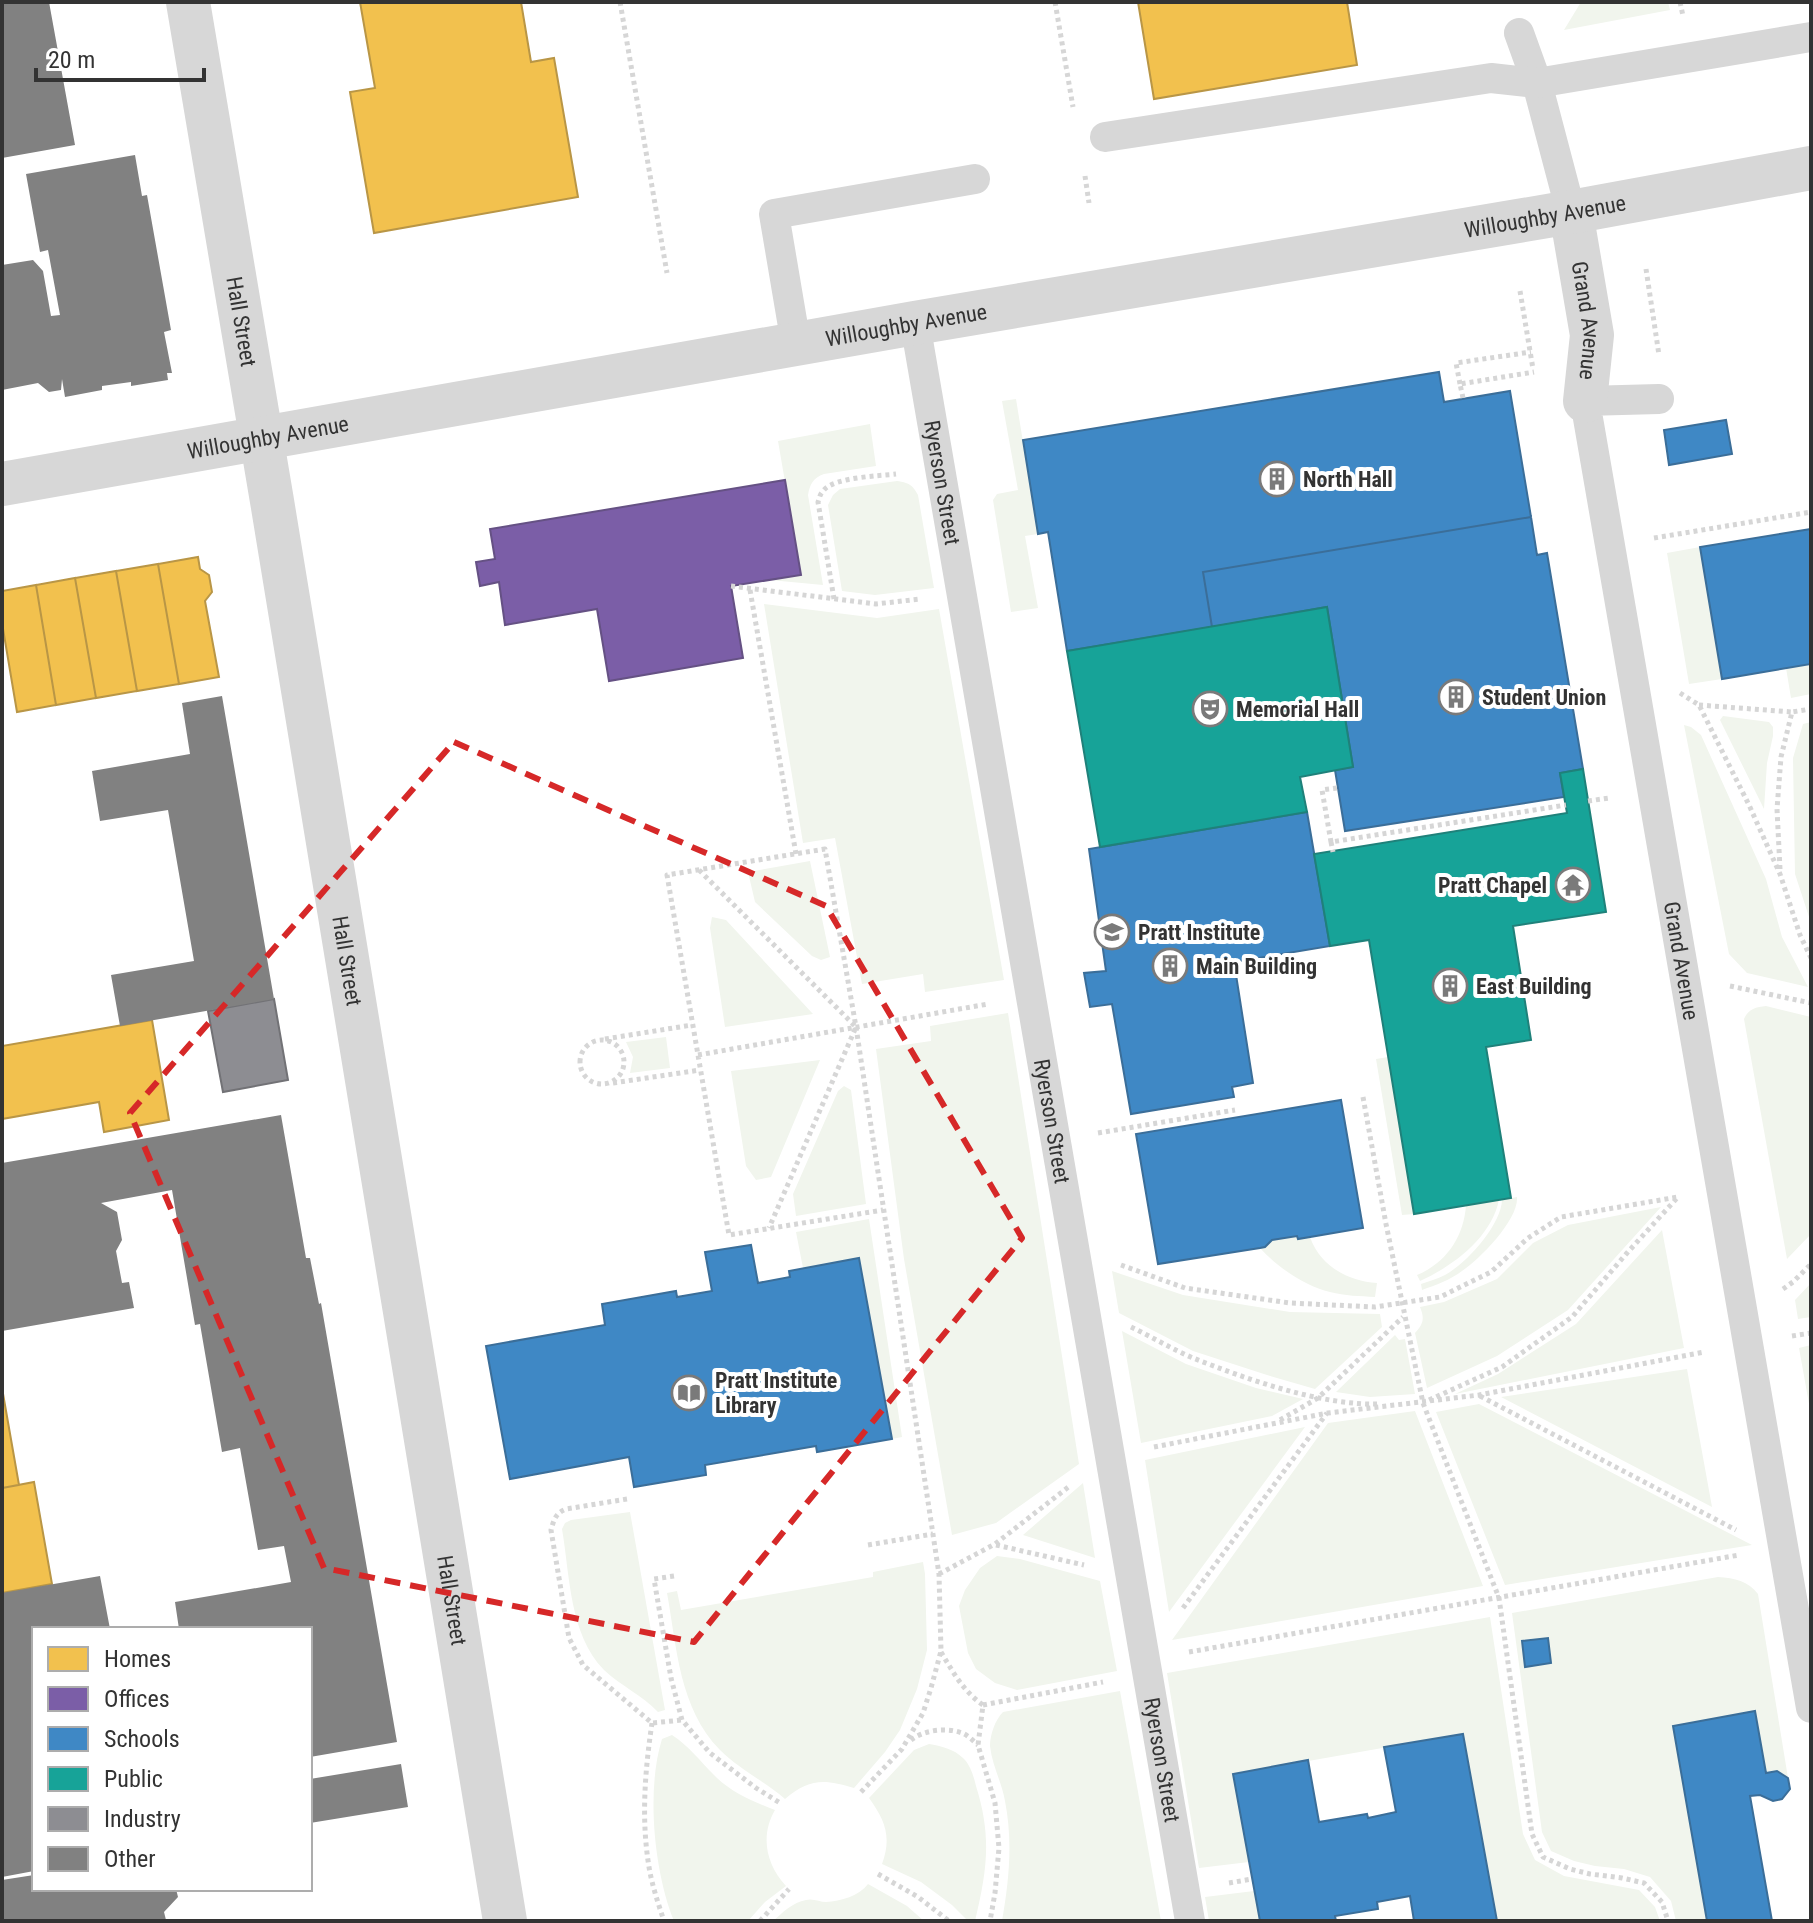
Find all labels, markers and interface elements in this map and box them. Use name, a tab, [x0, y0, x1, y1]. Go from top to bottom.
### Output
scale bar	[36, 32, 204, 82]
text: 20 m	[48, 46, 95, 74]
street label: Willoughby Avenue	[1462, 190, 1628, 242]
street label: Grand Avenue	[1567, 259, 1605, 381]
street label: Hall Street	[222, 275, 262, 368]
street label: Willoughby Avenue	[823, 299, 989, 351]
street label: Willoughby Avenue	[185, 411, 351, 464]
street label: Ryerson Street	[919, 418, 965, 547]
building icon: North Hall	[1258, 460, 1296, 498]
place label: North Hall	[1303, 467, 1393, 492]
building icon: Student Union	[1437, 678, 1475, 716]
place label: Student Union	[1482, 685, 1606, 710]
theatre icon: Memorial Hall	[1191, 690, 1229, 728]
place label: Memorial Hall	[1236, 697, 1359, 722]
temple icon: Pratt Chapel	[1554, 866, 1592, 904]
place label: Pratt Chapel	[1438, 873, 1547, 898]
street label: Grand Avenue	[1659, 899, 1704, 1022]
school or university icon: Pratt Institute	[1093, 913, 1131, 951]
street label: Hall Street	[328, 914, 367, 1008]
place label: Pratt Institute	[1138, 920, 1260, 945]
building icon: Main Building	[1151, 947, 1189, 985]
place label: Main Building	[1196, 954, 1317, 979]
building icon: East Building	[1431, 967, 1469, 1005]
place label: East Building	[1476, 974, 1592, 999]
street label: Ryerson Street	[1029, 1057, 1075, 1186]
place label: Pratt Institute Library	[715, 1368, 837, 1418]
library icon: Pratt Institute Library	[670, 1374, 708, 1412]
street label: Hall Street	[433, 1553, 472, 1647]
legend	[32, 1627, 312, 1891]
text: Homes	[104, 1645, 171, 1673]
text: Offices	[104, 1685, 170, 1713]
street label: Ryerson Street	[1139, 1696, 1185, 1824]
text: Schools	[104, 1725, 180, 1753]
text: Public	[104, 1765, 163, 1793]
text: Industry	[104, 1805, 181, 1833]
text: Other	[104, 1845, 156, 1873]

